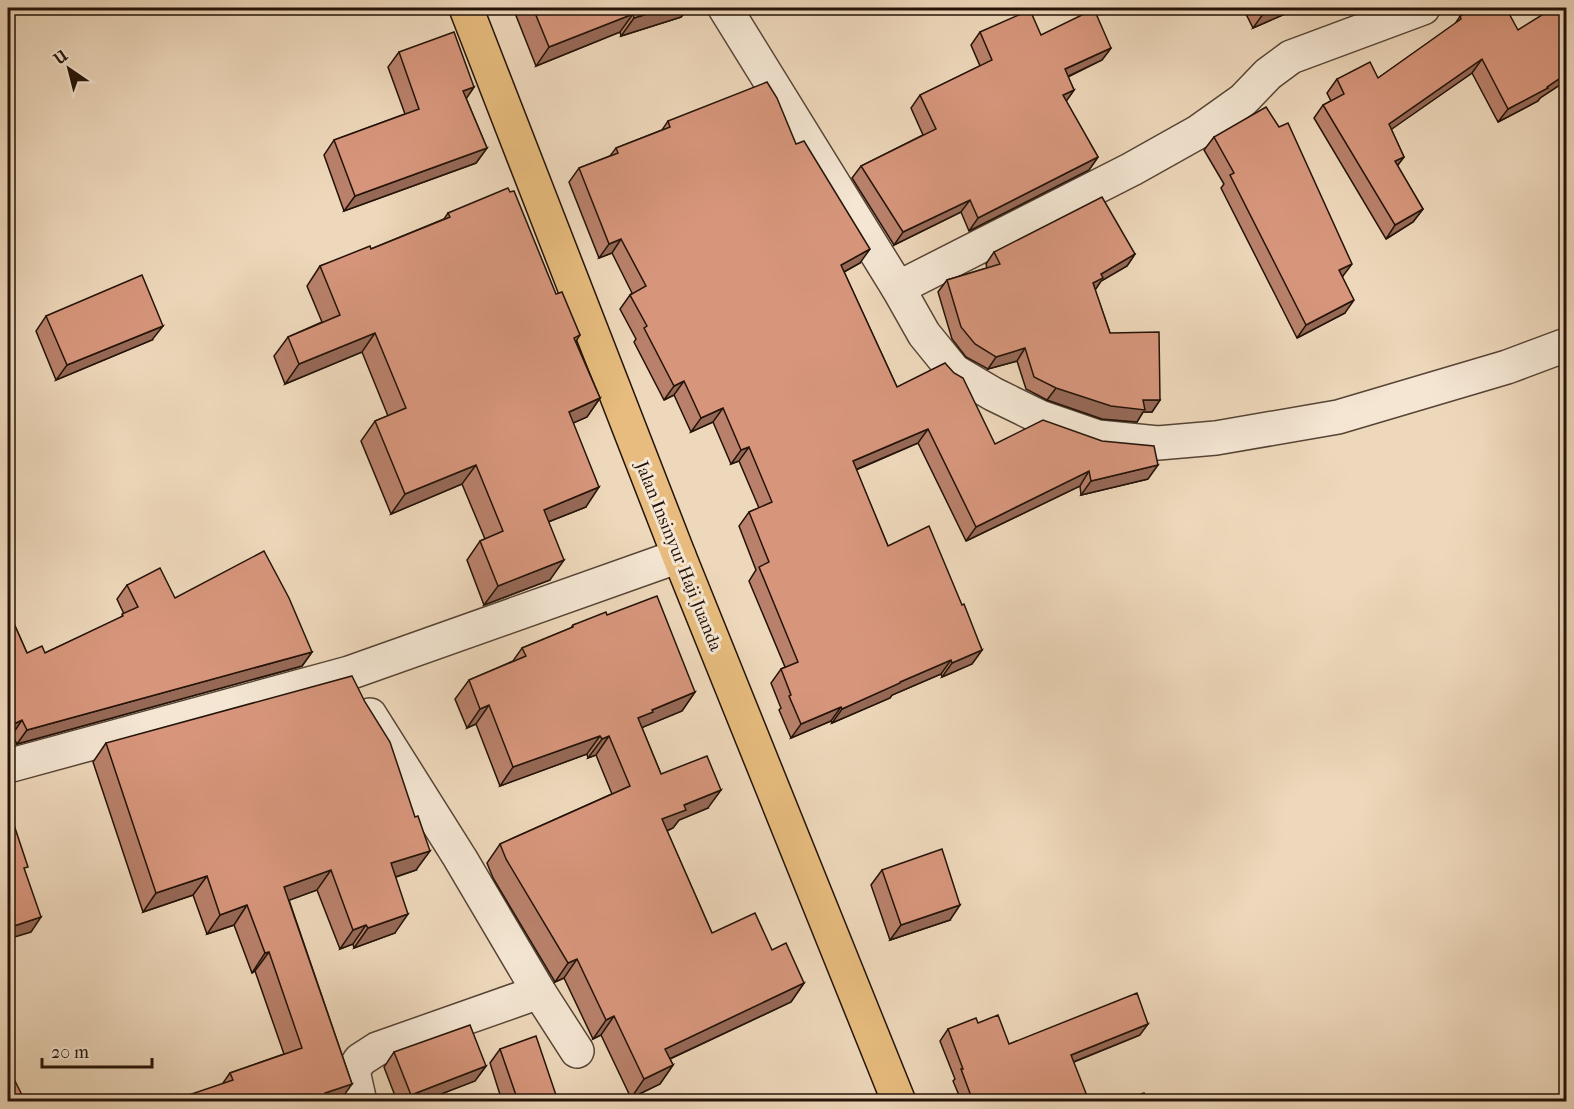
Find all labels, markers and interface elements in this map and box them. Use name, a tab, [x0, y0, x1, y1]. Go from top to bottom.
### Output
north arrow	[39, 39, 99, 99]
text: U	[49, 45, 72, 69]
street label: Jalan Insinyur Haji Juanda	[630, 456, 726, 655]
scale bar	[42, 1031, 152, 1069]
text: 20 m	[51, 1042, 89, 1063]

